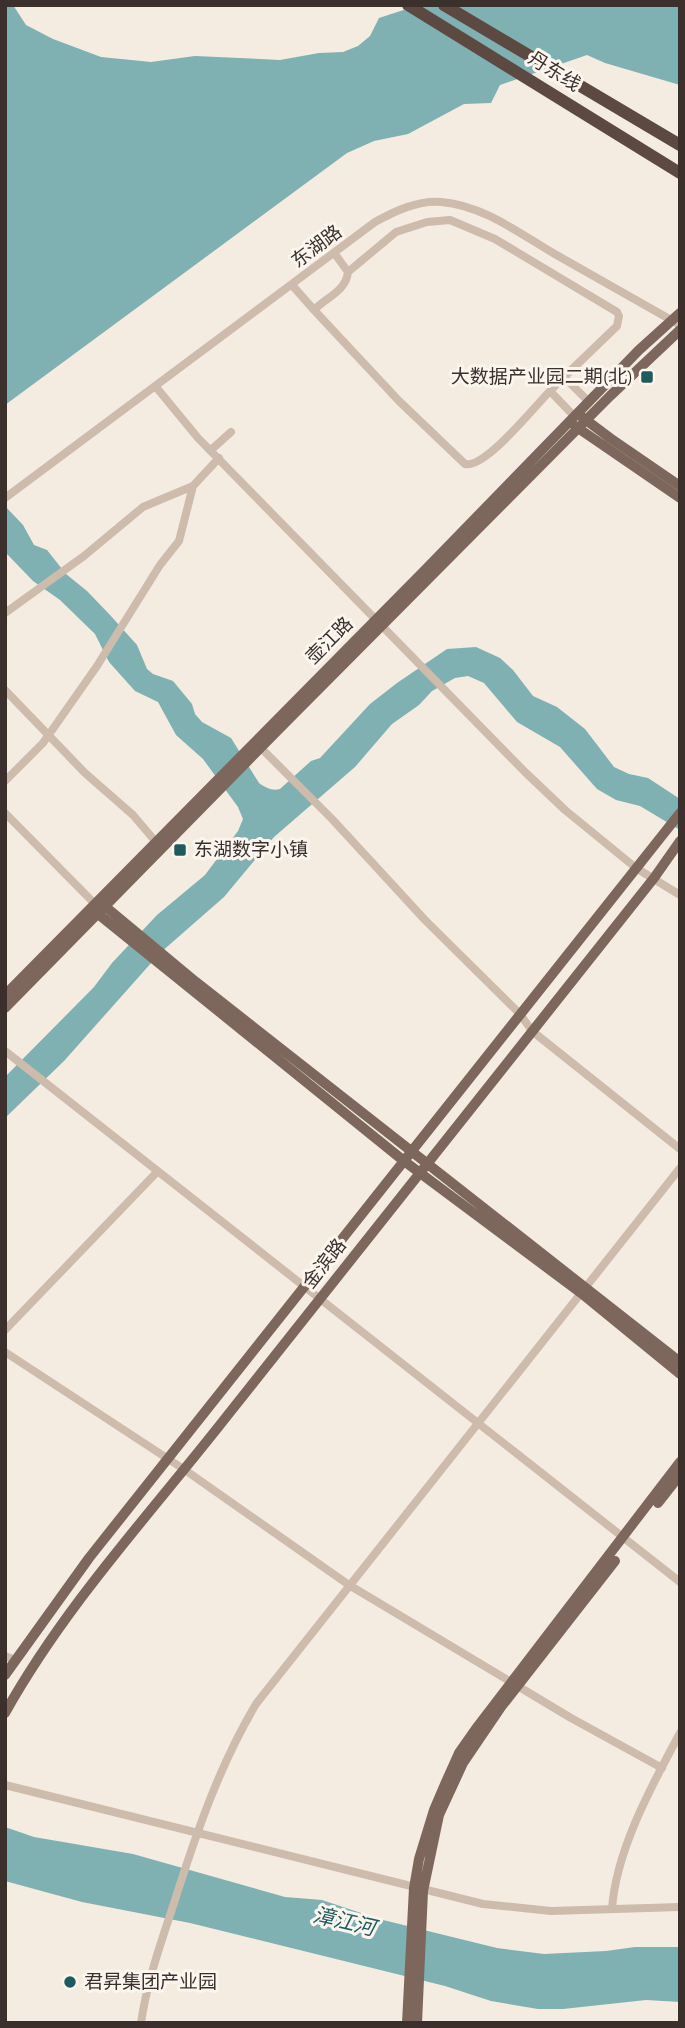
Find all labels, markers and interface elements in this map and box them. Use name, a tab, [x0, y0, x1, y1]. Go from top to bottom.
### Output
street label: 丹东线	[525, 47, 584, 95]
street label: 东湖路	[287, 221, 345, 272]
place label: 大数据产业园二期(北)	[451, 367, 633, 387]
marker: 大数据产业园二期(北)	[639, 369, 655, 385]
street label: 壶江路	[302, 613, 357, 668]
place label: 东湖数字小镇	[194, 839, 308, 860]
marker: 东湖数字小镇	[172, 842, 188, 858]
street label: 金滨路	[298, 1234, 350, 1292]
water label: 漳江河	[311, 1904, 381, 1940]
place label: 君昇集团产业园	[84, 1972, 217, 1992]
marker: 君昇集团产业园	[62, 1974, 78, 1990]

